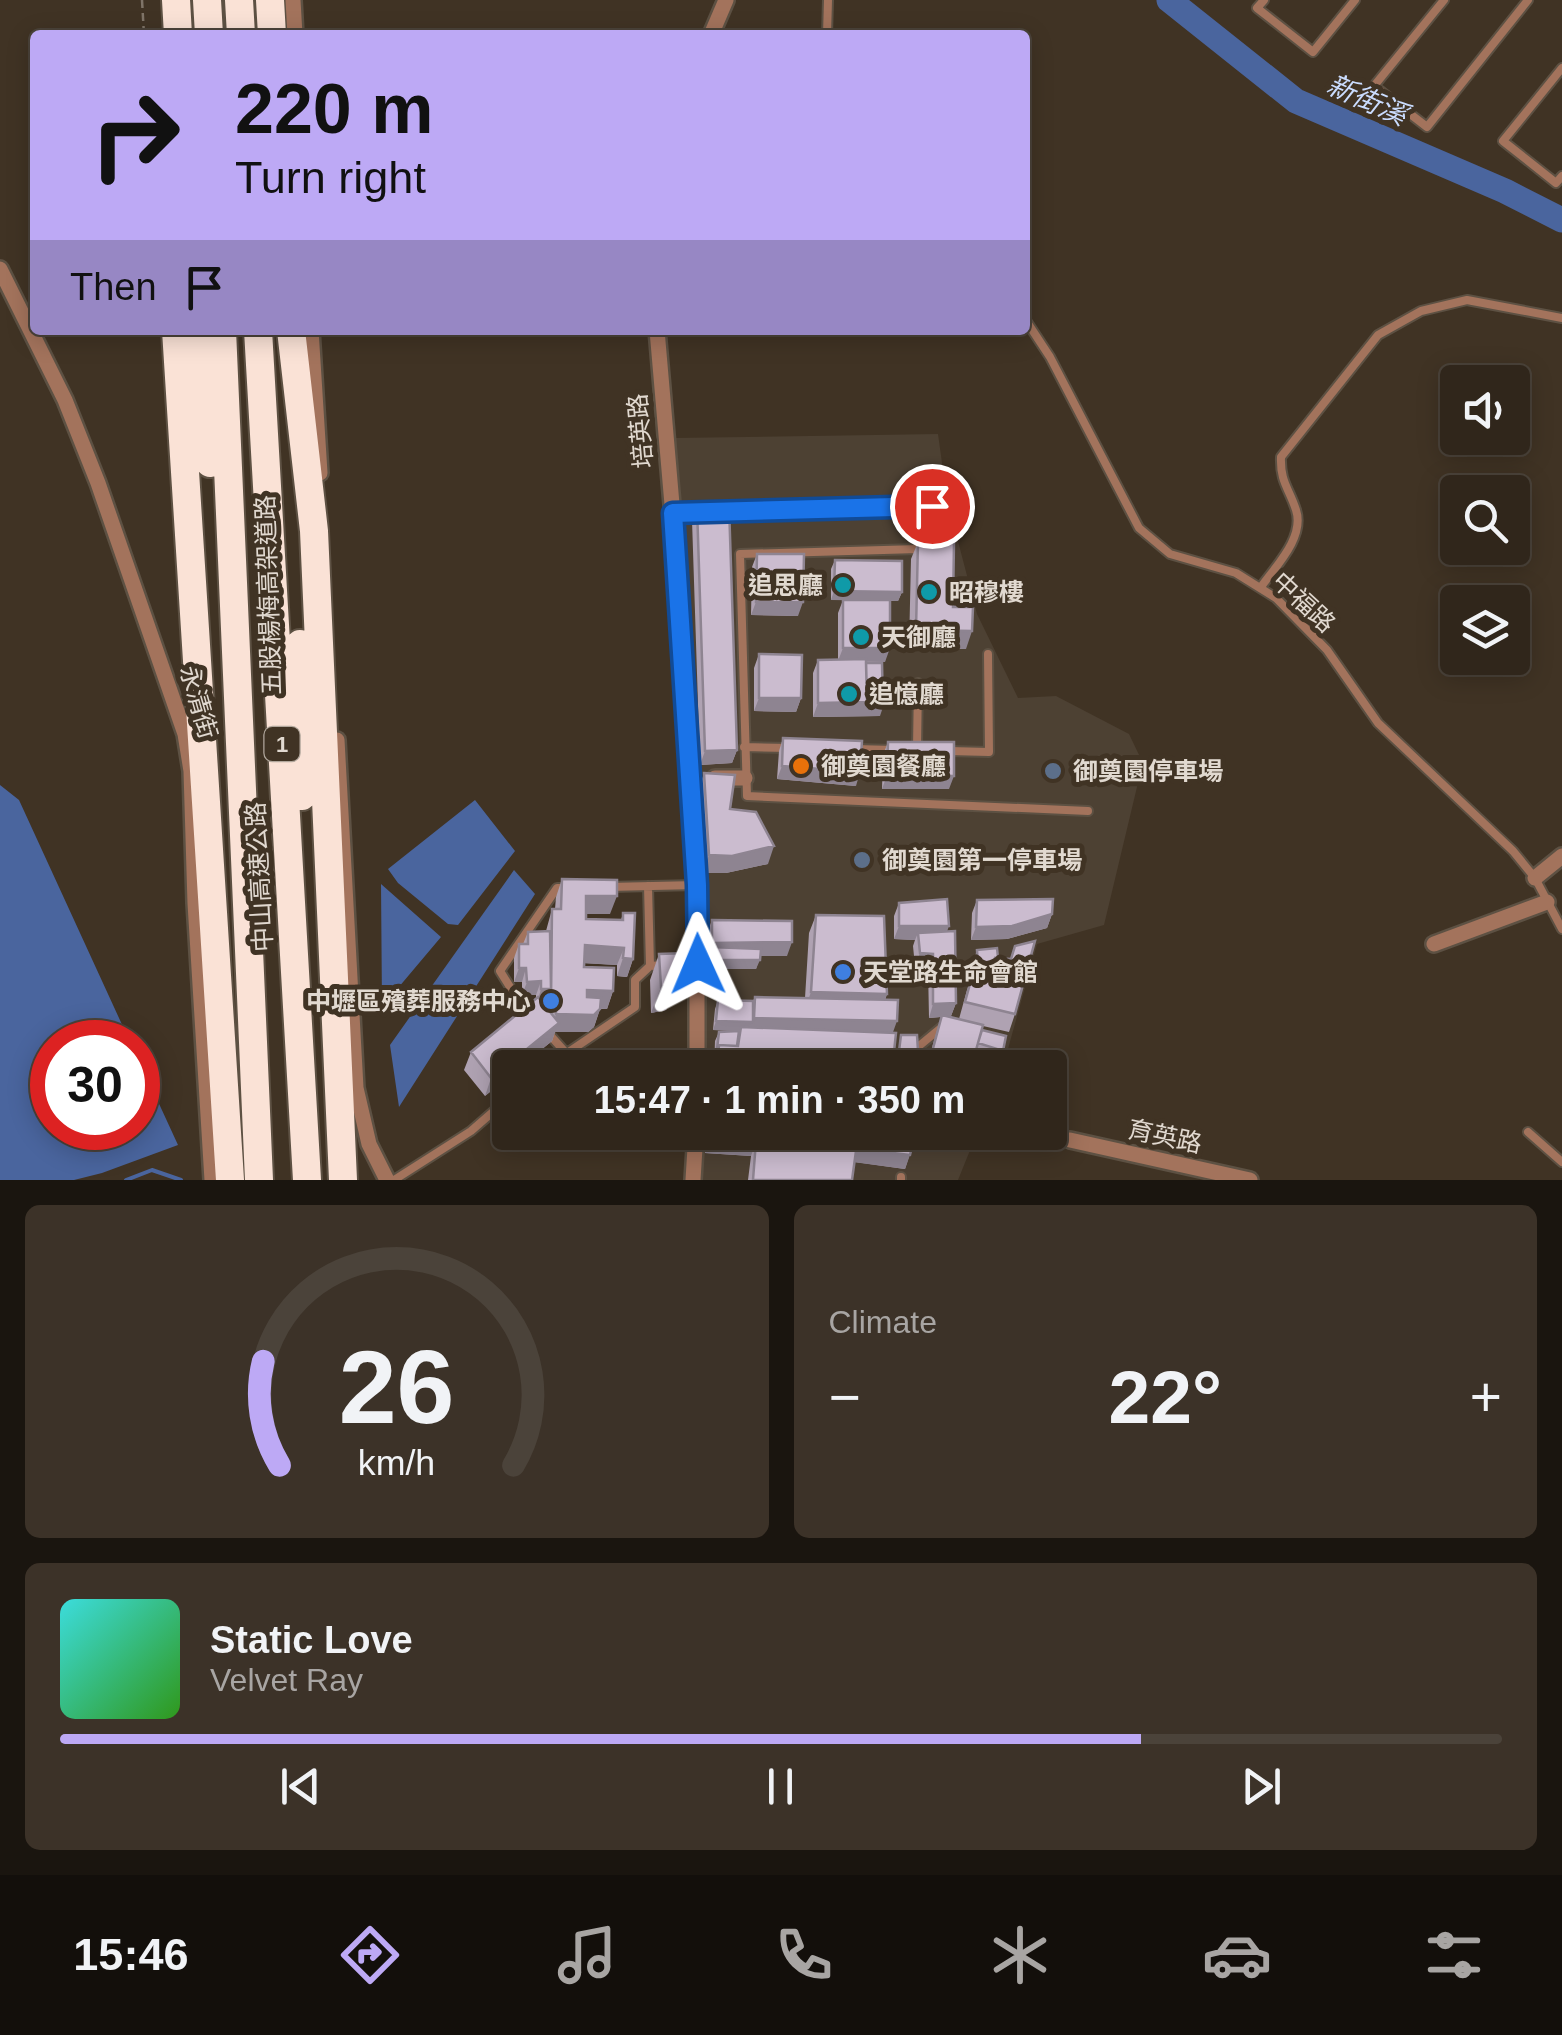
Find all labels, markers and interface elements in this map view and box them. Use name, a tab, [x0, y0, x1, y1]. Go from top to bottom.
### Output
water label: 新街溪	[1322, 69, 1415, 133]
icon: right	[70, 70, 200, 200]
text: 220 m	[235, 70, 433, 148]
text: Turn right	[235, 152, 426, 203]
icon: arrive	[177, 260, 232, 315]
text: Then	[70, 266, 157, 308]
map controls	[1440, 365, 1530, 675]
button: sound	[1440, 365, 1530, 455]
street label: 培英路	[623, 392, 657, 470]
pin	[890, 464, 975, 549]
button: search	[1440, 475, 1530, 565]
icon: arrive	[905, 479, 960, 534]
street label: 五股楊梅高架道路	[251, 495, 285, 695]
street label: 中福路	[1267, 566, 1341, 638]
place label: 追思廳	[748, 571, 823, 599]
marker: 追思廳	[832, 574, 854, 596]
place label: 昭穆樓	[949, 578, 1024, 606]
marker: 昭穆樓	[918, 581, 940, 603]
button: layers	[1440, 585, 1530, 675]
place label: 天御廳	[881, 623, 956, 651]
marker: 天御廳	[850, 626, 872, 648]
street label: 永清街	[175, 662, 223, 742]
place label: 追憶廳	[869, 680, 944, 708]
marker: 追憶廳	[838, 683, 860, 705]
road number: 1	[264, 727, 300, 761]
place label: 御奠園餐廳	[821, 752, 946, 780]
marker: 御奠園餐廳	[790, 755, 812, 777]
place label: 御奠園停車場	[1073, 757, 1223, 785]
marker: 御奠園停車場	[1042, 760, 1064, 782]
street label: 中山高速公路	[241, 801, 277, 953]
place label: 御奠園第一停車場	[882, 846, 1082, 874]
marker: 御奠園第一停車場	[851, 849, 873, 871]
position arrow	[646, 912, 750, 1016]
place label: 天堂路生命會館	[863, 958, 1038, 986]
marker: 天堂路生命會館	[832, 961, 854, 983]
place label: 中壢區殯葬服務中心	[306, 987, 531, 1015]
marker: 中壢區殯葬服務中心	[540, 990, 562, 1012]
speed limit sign: 30	[30, 1020, 160, 1150]
text: 15:47 · 1 min · 350 m	[594, 1079, 965, 1121]
street label: 育英路	[1125, 1115, 1205, 1157]
text: Climate	[829, 1304, 937, 1340]
text: 26	[339, 1329, 455, 1445]
text: 22°	[1109, 1355, 1222, 1439]
text: −	[829, 1366, 861, 1428]
text: +	[1470, 1366, 1502, 1428]
text: km/h	[358, 1443, 435, 1483]
text: Static Love	[210, 1619, 413, 1661]
text: Velvet Ray	[210, 1662, 363, 1698]
icon: previous	[273, 1759, 328, 1814]
icon: pause	[753, 1759, 808, 1814]
icon: next	[1234, 1759, 1289, 1814]
icon: directions	[335, 1920, 405, 1990]
icon: music	[552, 1920, 622, 1990]
icon: phone	[769, 1920, 839, 1990]
icon: climate	[985, 1920, 1055, 1990]
icon: car	[1202, 1920, 1272, 1990]
icon: filters	[1419, 1920, 1489, 1990]
text: 15:46	[73, 1929, 188, 1980]

